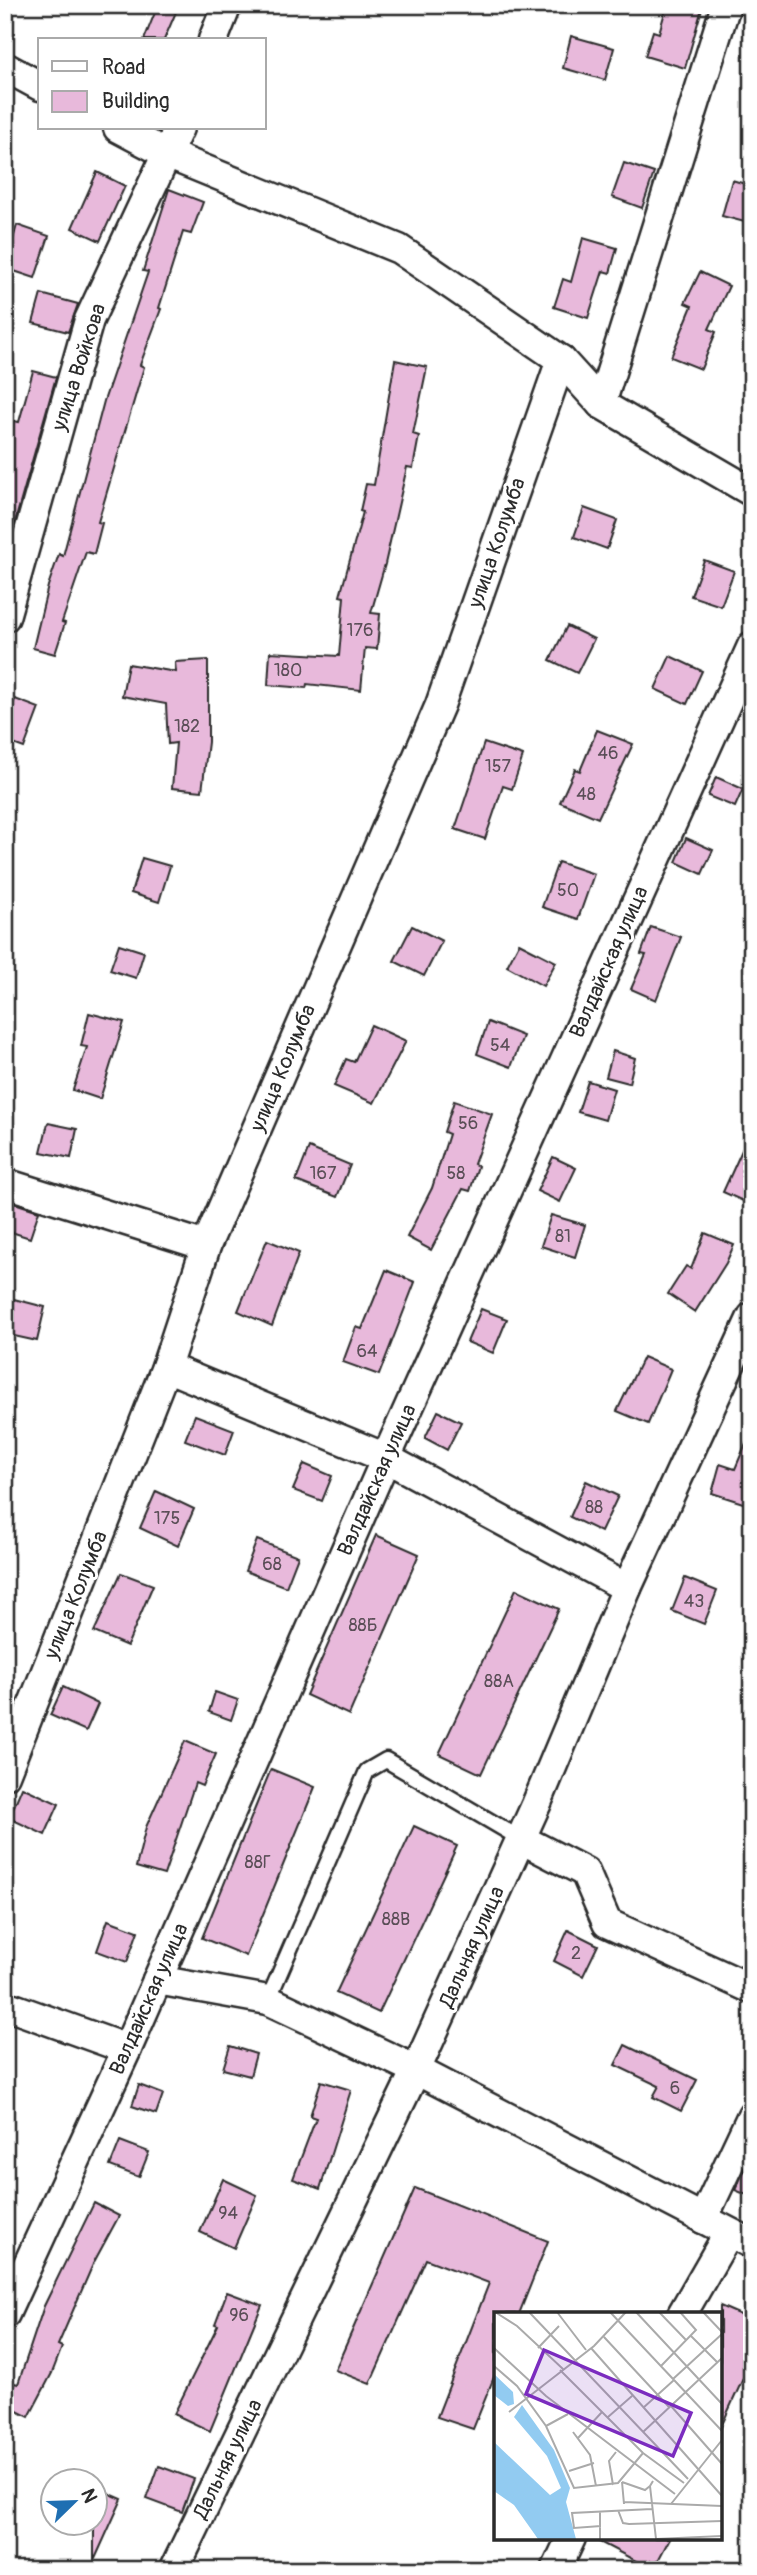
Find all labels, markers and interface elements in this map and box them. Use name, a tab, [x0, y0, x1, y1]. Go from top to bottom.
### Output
legend	[38, 38, 266, 130]
text: Road	[102, 54, 146, 81]
text: Building	[102, 88, 169, 115]
street label: улица Войкова	[45, 300, 112, 435]
street label: улица Колумба	[462, 474, 532, 613]
house number: 176	[346, 619, 374, 642]
house number: 180	[274, 659, 302, 682]
house number: 182	[174, 715, 200, 738]
house number: 46	[598, 742, 618, 765]
house number: 157	[485, 755, 512, 778]
house number: 48	[576, 783, 596, 806]
house number: 50	[557, 879, 579, 902]
street label: Валдайская улица	[563, 882, 655, 1042]
street label: улица Колумба	[244, 1000, 322, 1137]
house number: 54	[490, 1034, 511, 1057]
house number: 56	[458, 1112, 478, 1135]
house number: 167	[310, 1162, 337, 1185]
house number: 58	[447, 1162, 465, 1185]
house number: 81	[555, 1225, 571, 1248]
house number: 64	[357, 1340, 378, 1363]
street label: Валдайская улица	[331, 1400, 423, 1560]
house number: 88	[585, 1496, 603, 1519]
house number: 175	[154, 1507, 180, 1530]
street label: улица Колумба	[38, 1527, 114, 1664]
house number: 68	[262, 1553, 282, 1576]
house number: 43	[684, 1590, 704, 1613]
house number: 88Б	[349, 1614, 377, 1637]
house number: 88А	[484, 1670, 514, 1693]
house number: 88Г	[245, 1851, 271, 1874]
street label: Дальняя улица	[433, 1882, 511, 2013]
house number: 88В	[382, 1908, 410, 1931]
street label: Валдайская улица	[103, 1919, 195, 2079]
house number: 2	[571, 1942, 581, 1965]
house number: 6	[670, 2077, 680, 2100]
house number: 94	[218, 2202, 238, 2225]
house number: 96	[229, 2304, 249, 2327]
inset map	[494, 2312, 722, 2540]
street label: Дальняя улица	[187, 2395, 269, 2524]
north arrow	[38, 2466, 108, 2536]
text: N	[75, 2485, 102, 2506]

